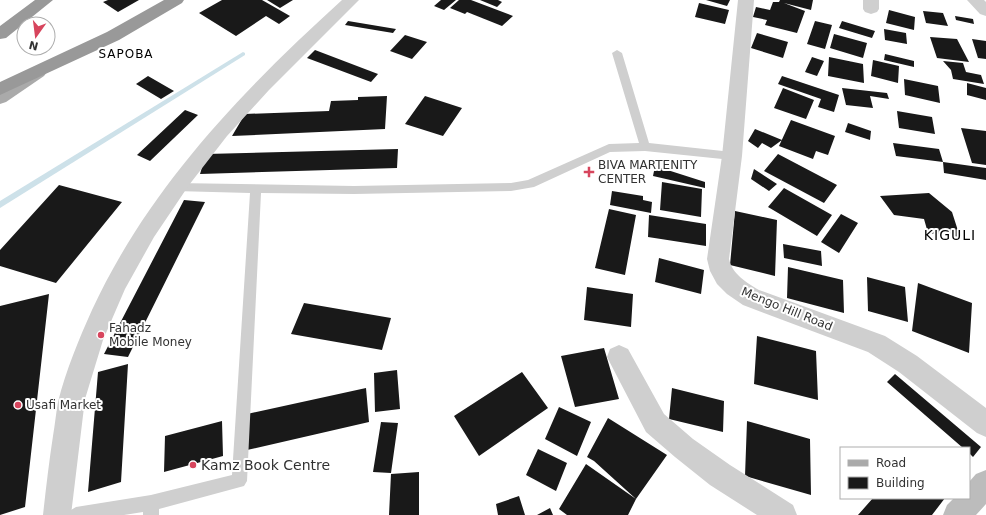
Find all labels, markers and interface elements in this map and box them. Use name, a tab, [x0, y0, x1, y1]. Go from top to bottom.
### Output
north arrow	[16, 16, 56, 56]
text: N	[28, 38, 40, 53]
district label: SAPOBA	[98, 47, 154, 61]
place label: BIVA MARTENITY CENTER	[598, 158, 698, 186]
marker: BIVA MARTENITY CENTER	[583, 166, 595, 178]
district label: KIGULI	[924, 227, 976, 243]
street label: Mengo Hill Road	[739, 284, 835, 334]
place label: Fahadz Mobile Money	[109, 321, 192, 349]
marker: Fahadz Mobile Money	[96, 330, 106, 340]
place label: Usafi Market	[26, 398, 101, 412]
marker: Usafi Market	[13, 400, 23, 410]
legend	[840, 447, 970, 499]
text: Road	[876, 456, 906, 470]
place label: Kamz Book Centre	[201, 457, 330, 473]
marker: Kamz Book Centre	[188, 460, 198, 470]
text: Building	[876, 476, 925, 490]

